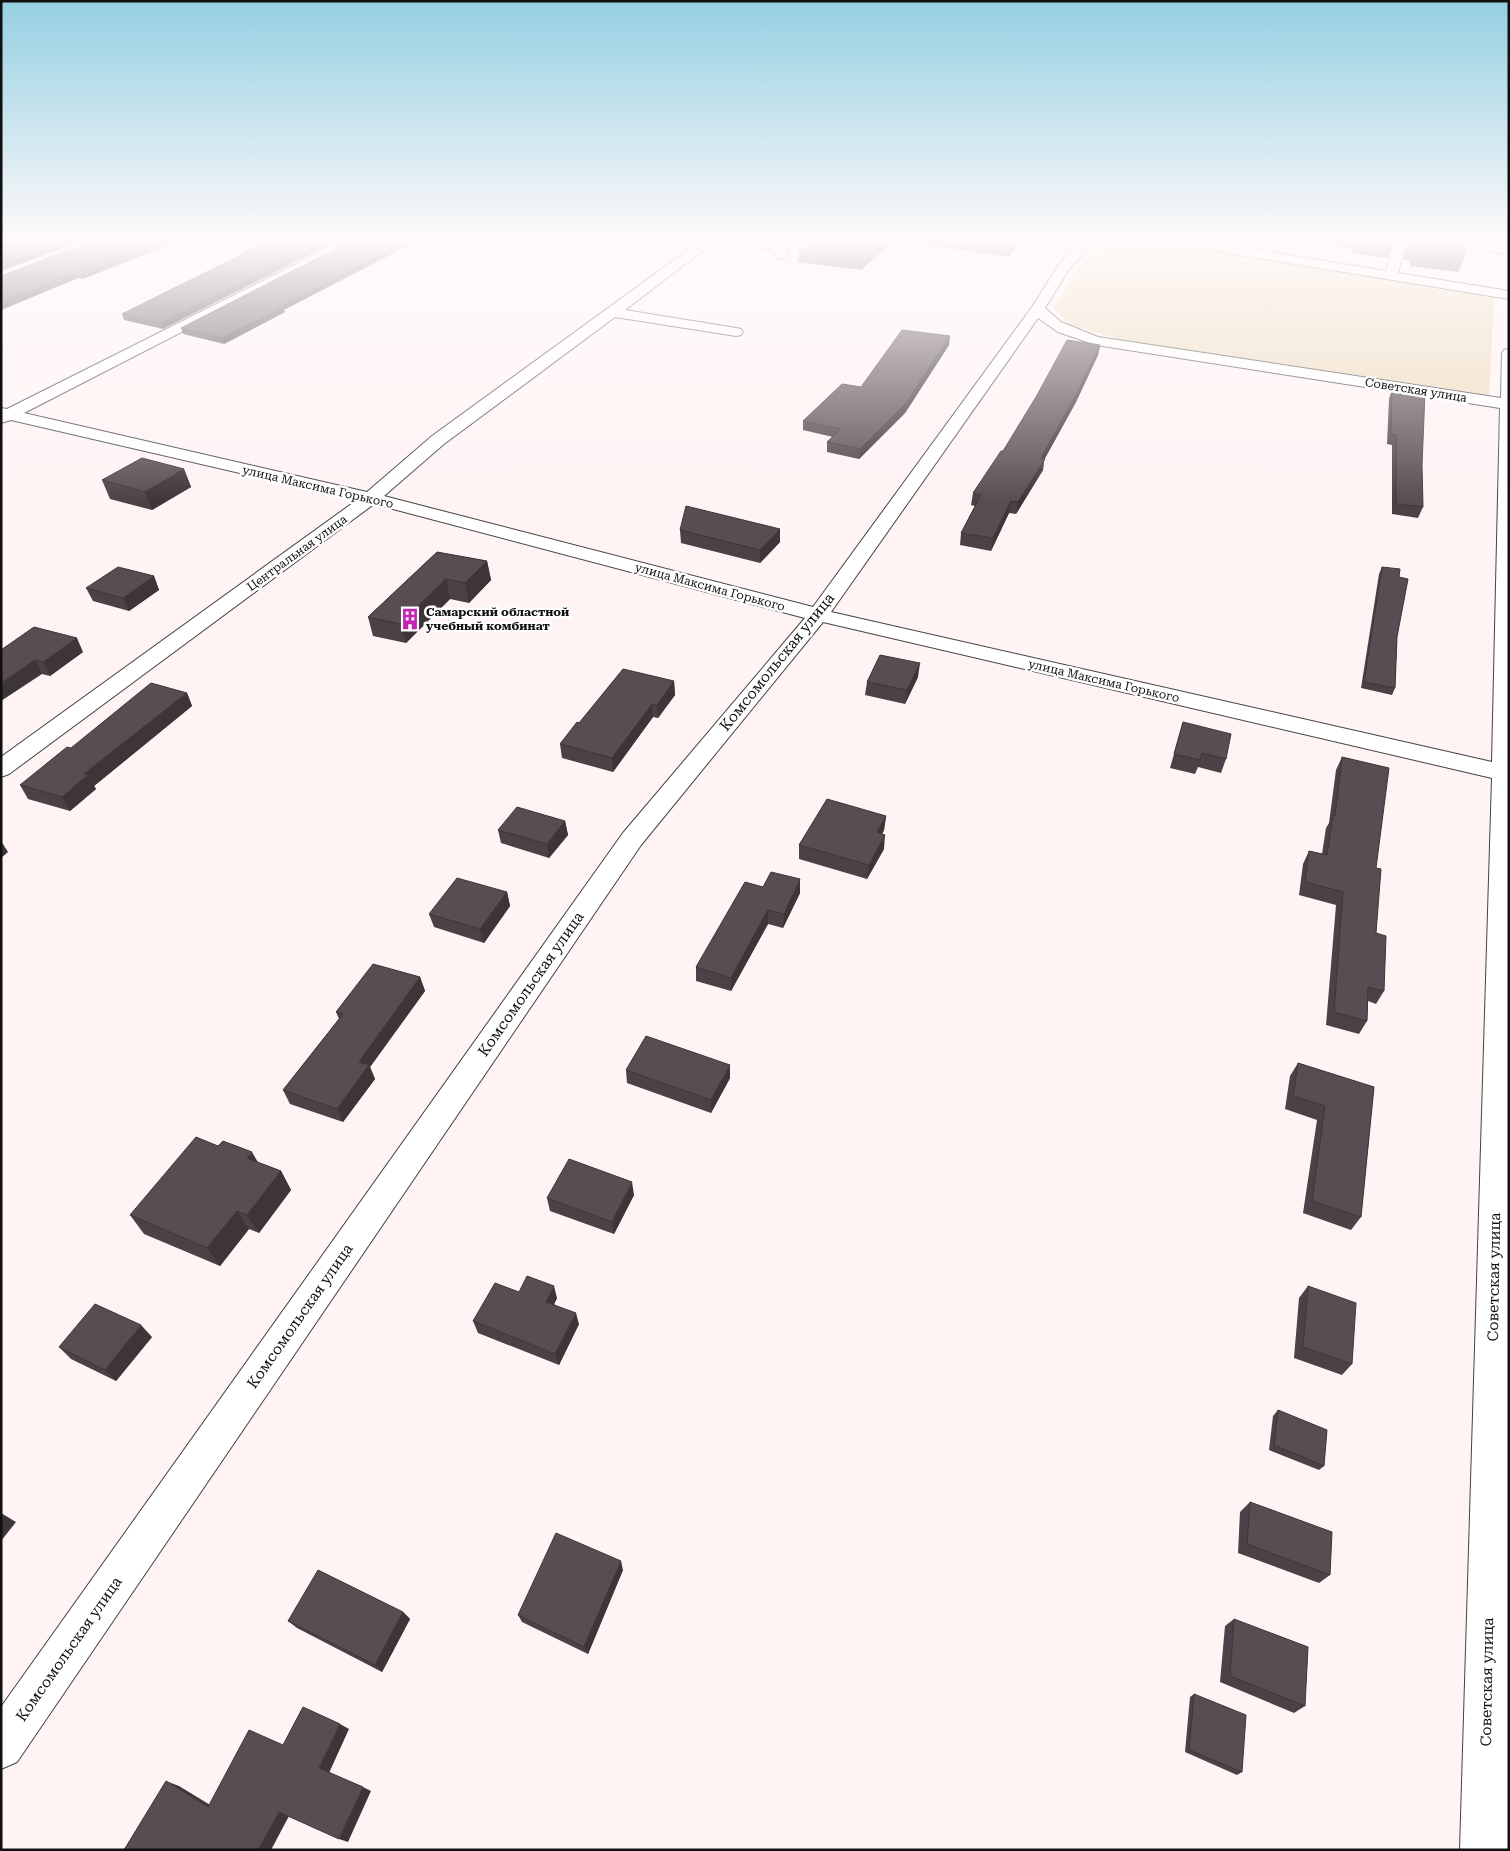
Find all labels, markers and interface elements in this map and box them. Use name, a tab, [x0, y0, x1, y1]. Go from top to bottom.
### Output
street label: Советская улица	[1364, 375, 1468, 405]
street label: улица Максима Горького	[241, 463, 395, 511]
street label: Центральная улица	[244, 512, 350, 594]
street label: улица Максима Горького	[634, 560, 786, 614]
street label: Комсомольская улица	[716, 589, 838, 735]
place label: Самарский областной учебный комбинат	[426, 605, 569, 633]
building icon: Самарский областной учебный комбинат	[397, 606, 423, 632]
street label: улица Максима Горького	[1027, 657, 1181, 705]
street label: Комсомольская улица	[474, 908, 588, 1060]
street label: Советская улица	[1484, 1212, 1504, 1342]
street label: Комсомольская улица	[243, 1240, 357, 1392]
street label: Комсомольская улица	[12, 1573, 126, 1725]
street label: Советская улица	[1477, 1617, 1497, 1747]

